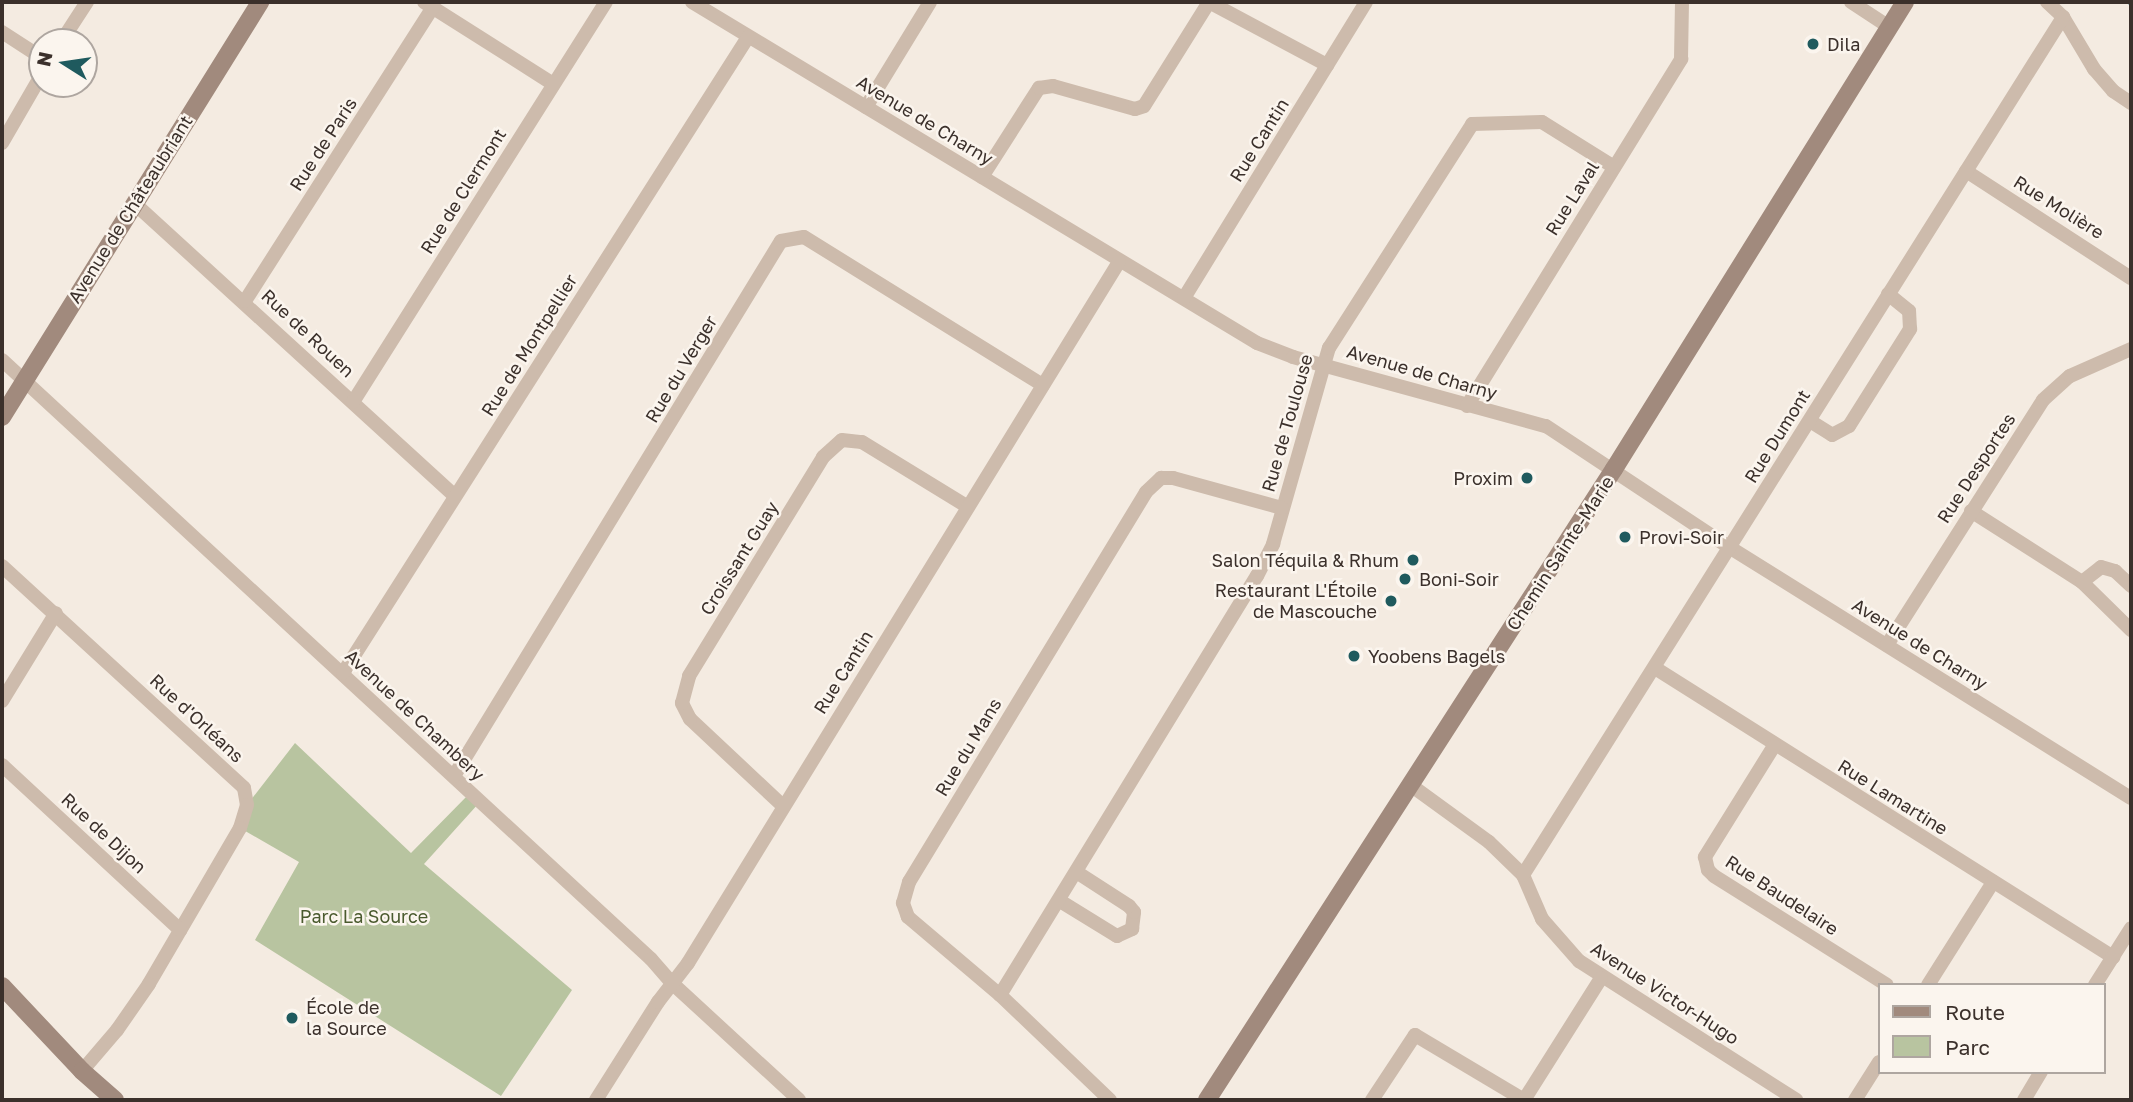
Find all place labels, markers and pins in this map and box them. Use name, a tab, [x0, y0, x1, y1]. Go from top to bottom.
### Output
place label: Dila	[1827, 33, 1860, 55]
marker: Dila	[1805, 36, 1821, 52]
place label: Proxim	[1453, 467, 1513, 489]
marker: Proxim	[1519, 470, 1535, 486]
place label: Provi-Soir	[1639, 526, 1724, 548]
marker: Provi-Soir	[1617, 529, 1633, 545]
place label: Salon Téquila & Rhum	[1211, 549, 1399, 571]
marker: Salon Téquila & Rhum	[1405, 552, 1421, 568]
place label: Boni-Soir	[1419, 568, 1499, 590]
marker: Boni-Soir	[1397, 571, 1413, 587]
place label: Restaurant L'Étoile de Mascouche	[1215, 580, 1377, 622]
marker: Restaurant L'Étoile de Mascouche	[1383, 593, 1399, 609]
place label: Yoobens Bagels	[1368, 645, 1505, 667]
marker: Yoobens Bagels	[1346, 648, 1362, 664]
place label: École de la Source	[306, 997, 387, 1040]
marker: École de la Source	[284, 1010, 300, 1026]

